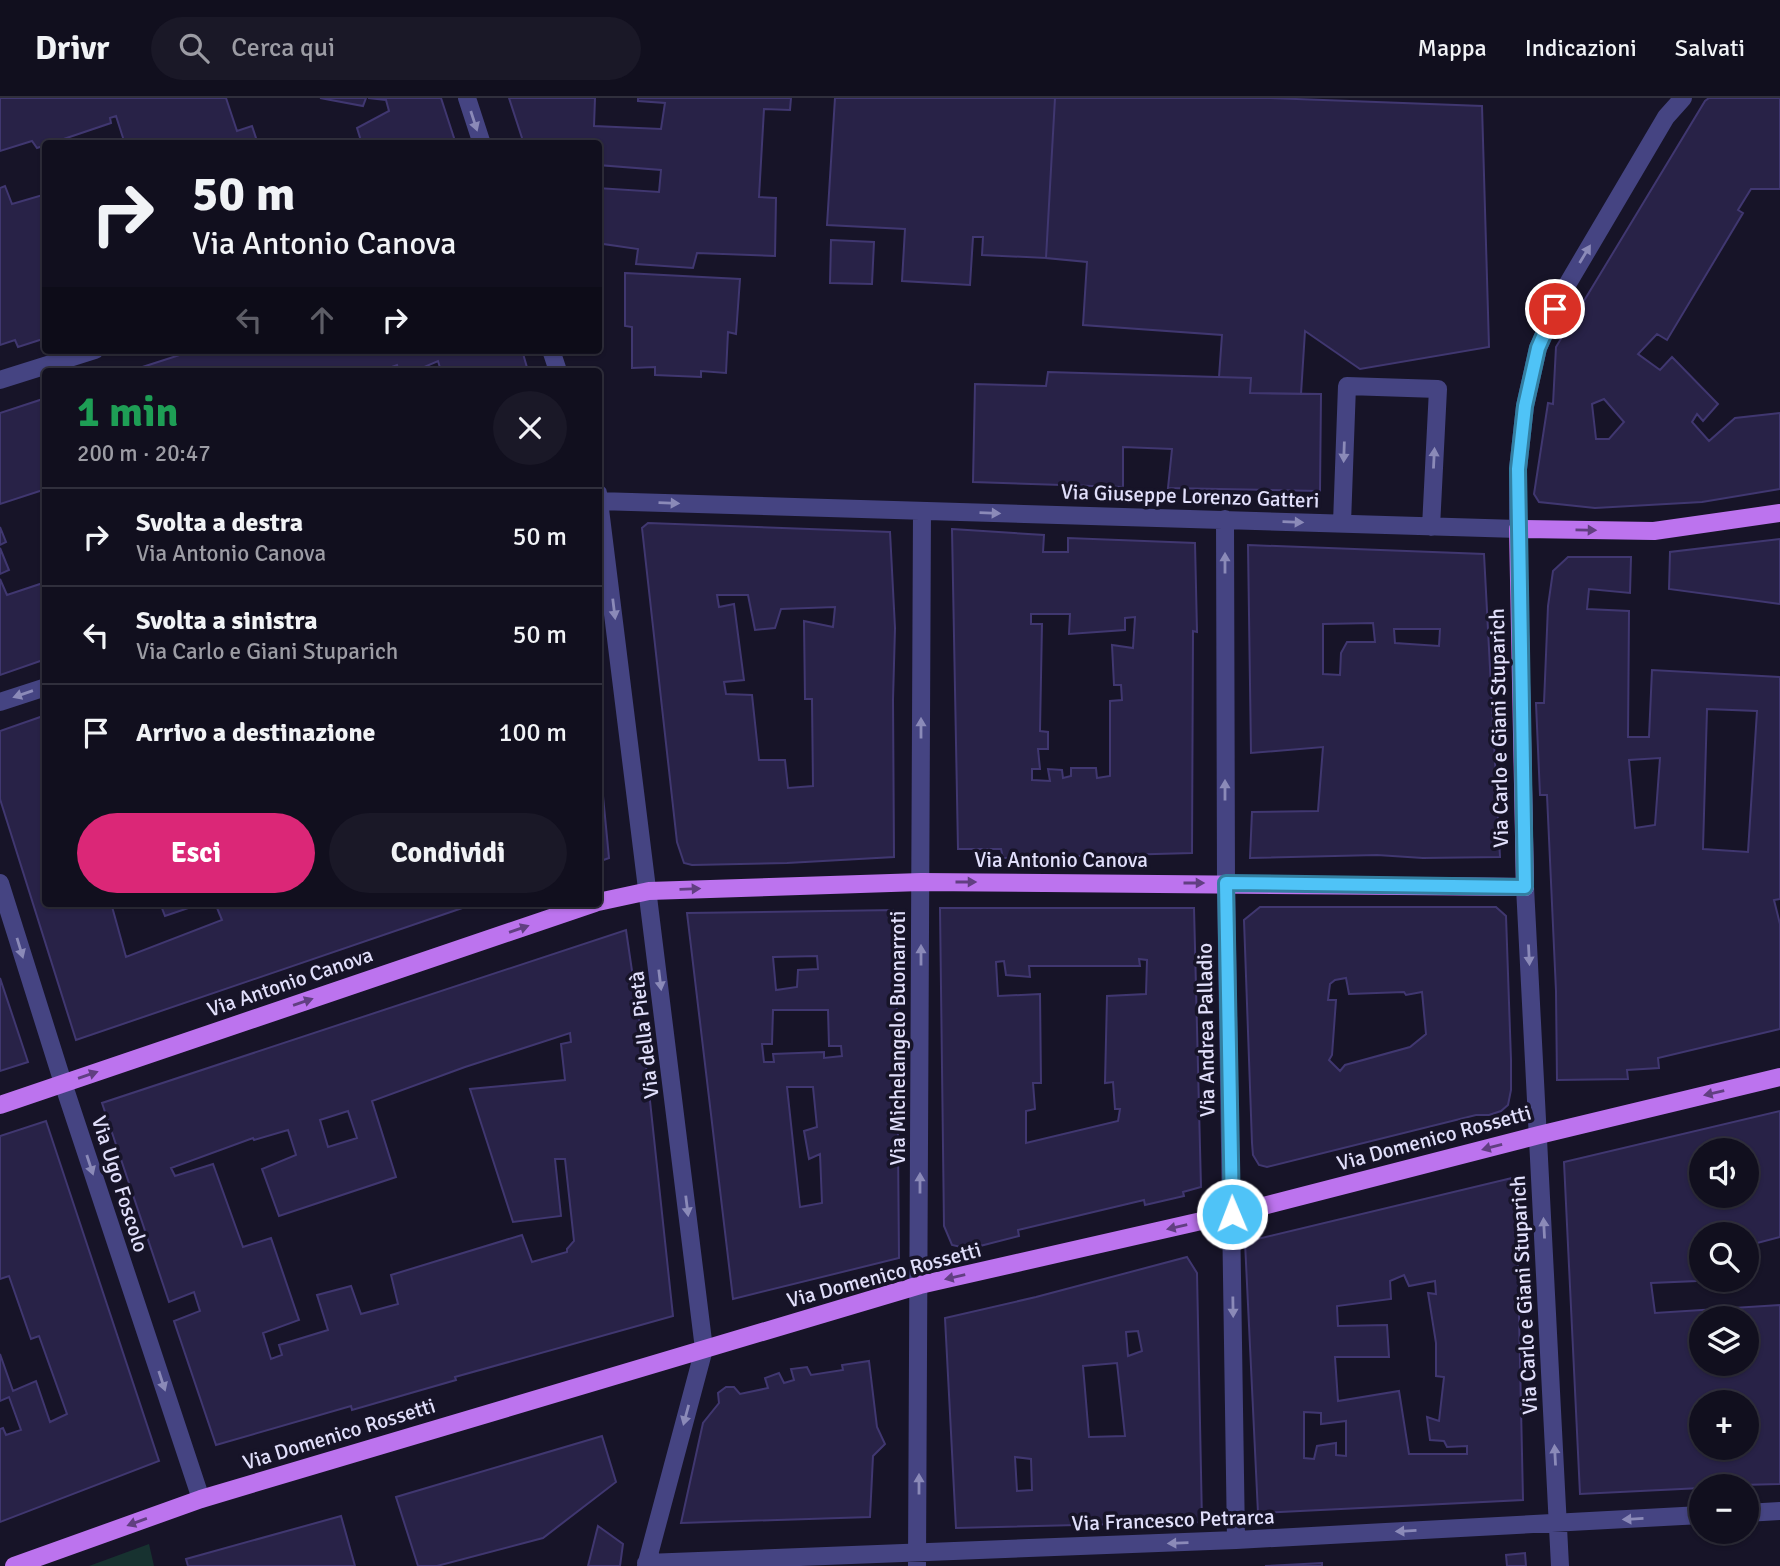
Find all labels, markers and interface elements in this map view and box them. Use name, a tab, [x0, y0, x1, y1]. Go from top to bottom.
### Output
search box	[151, 17, 641, 80]
text: Drivr	[35, 28, 109, 69]
icon: search	[175, 29, 213, 67]
text: Cerca qui	[231, 32, 335, 64]
text: Mappa	[1418, 33, 1487, 63]
text: Indicazioni	[1525, 33, 1637, 63]
text: Salvati	[1675, 33, 1745, 63]
one-way arrow	[470, 110, 480, 131]
text: 50 m	[192, 164, 295, 224]
icon: right	[77, 168, 168, 259]
text: Via Antonio Canova	[192, 224, 457, 263]
one-way arrow	[1579, 244, 1591, 263]
pin	[1525, 279, 1585, 339]
icon: arrive	[1536, 290, 1574, 328]
icon: left	[230, 301, 268, 339]
icon: ahead	[303, 301, 341, 339]
icon: right	[376, 301, 414, 339]
text: 1 min	[77, 387, 178, 438]
button: close	[493, 391, 567, 465]
text: 200 m · 20:47	[77, 439, 211, 468]
one-way arrow	[1339, 442, 1350, 464]
one-way arrow	[1429, 447, 1440, 469]
street label: Via Giuseppe Lorenzo Gatteri	[1060, 478, 1320, 514]
one-way arrow	[659, 497, 681, 508]
text: Svolta a destra	[136, 507, 303, 539]
one-way arrow	[979, 507, 1001, 518]
one-way arrow	[1282, 516, 1304, 527]
icon: right	[77, 518, 115, 556]
text: 50 m	[512, 521, 567, 553]
one-way arrow	[1576, 524, 1598, 536]
text: Via Antonio Canova	[136, 539, 326, 568]
one-way arrow	[1219, 551, 1231, 573]
one-way arrow	[609, 598, 620, 620]
text: Svolta a sinistra	[136, 605, 318, 637]
street label: Via Carlo e Giani Stuparich	[1484, 608, 1514, 848]
icon: left	[77, 616, 115, 654]
text: 50 m	[512, 619, 567, 651]
text: Via Carlo e Giani Stuparich	[136, 637, 398, 666]
one-way arrow	[12, 689, 33, 700]
icon: arrive	[77, 714, 115, 752]
text: Arrivo a destinazione	[136, 717, 376, 749]
text: 100 m	[498, 717, 567, 749]
one-way arrow	[916, 717, 927, 739]
one-way arrow	[1219, 779, 1231, 801]
button: Esci	[77, 813, 315, 893]
button: Condividi	[329, 813, 567, 893]
street label: Via Antonio Canova	[974, 847, 1148, 873]
one-way arrow	[956, 876, 978, 888]
one-way arrow	[1183, 877, 1205, 889]
one-way arrow	[679, 884, 701, 895]
street label: Via Michelangelo Buonarroti	[885, 910, 911, 1166]
one-way arrow	[508, 923, 529, 934]
one-way arrow	[16, 938, 26, 959]
street label: Via Antonio Canova	[204, 941, 376, 1023]
street label: Via Andrea Palladio	[1191, 943, 1221, 1117]
one-way arrow	[915, 944, 927, 966]
one-way arrow	[1524, 944, 1535, 966]
one-way arrow	[655, 969, 666, 991]
street label: Via della Pietà	[623, 970, 665, 1100]
one-way arrow	[293, 996, 314, 1007]
one-way arrow	[77, 1069, 98, 1080]
one-way arrow	[1703, 1088, 1725, 1099]
street label: Via Domenico Rossetti	[1334, 1100, 1534, 1176]
street label: Via Ugo Foscolo	[86, 1113, 154, 1255]
map controls	[1689, 1138, 1759, 1544]
button: sound	[1689, 1138, 1759, 1208]
one-way arrow	[1482, 1142, 1503, 1152]
one-way arrow	[85, 1154, 96, 1175]
one-way arrow	[914, 1172, 926, 1194]
street label: Via Carlo e Giani Stuparich	[1505, 1175, 1543, 1415]
position arrow	[1195, 1177, 1269, 1251]
one-way arrow	[682, 1195, 693, 1217]
one-way arrow	[1538, 1217, 1549, 1239]
one-way arrow	[1166, 1221, 1188, 1232]
button: search	[1689, 1222, 1759, 1292]
street label: Via Domenico Rossetti	[784, 1237, 984, 1313]
one-way arrow	[944, 1272, 966, 1283]
one-way arrow	[1227, 1296, 1239, 1318]
button: layers	[1689, 1306, 1759, 1376]
one-way arrow	[157, 1370, 168, 1391]
button: +	[1689, 1390, 1759, 1460]
street label: Via Domenico Rossetti	[240, 1392, 438, 1476]
one-way arrow	[680, 1404, 691, 1426]
one-way arrow	[1550, 1444, 1561, 1466]
one-way arrow	[913, 1473, 925, 1495]
button: −	[1689, 1474, 1759, 1544]
street label: Via Francesco Petrarca	[1071, 1503, 1275, 1537]
one-way arrow	[1622, 1514, 1644, 1525]
one-way arrow	[127, 1517, 148, 1528]
one-way arrow	[1394, 1526, 1416, 1537]
one-way arrow	[1167, 1537, 1189, 1548]

